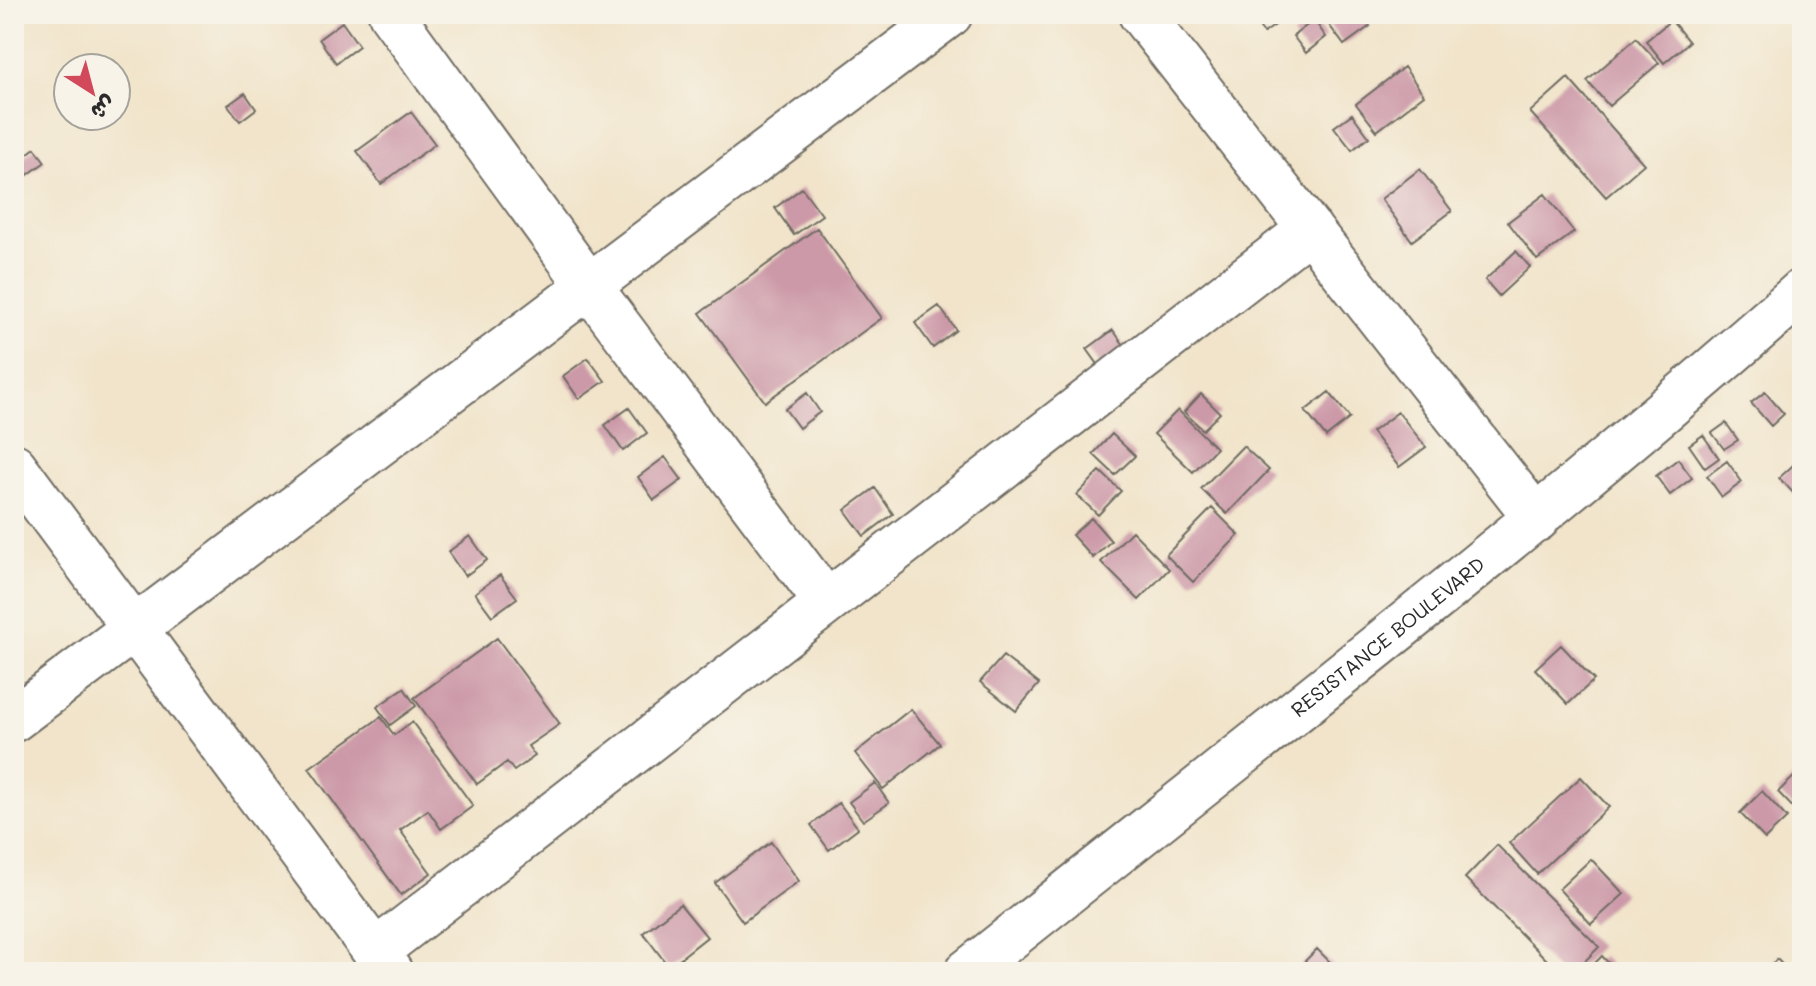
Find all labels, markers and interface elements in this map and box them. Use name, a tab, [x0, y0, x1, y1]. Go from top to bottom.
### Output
north arrow	[52, 52, 132, 132]
text: ش	[86, 90, 122, 127]
street label: RESISTANCE BOULEVARD	[1285, 551, 1490, 722]

